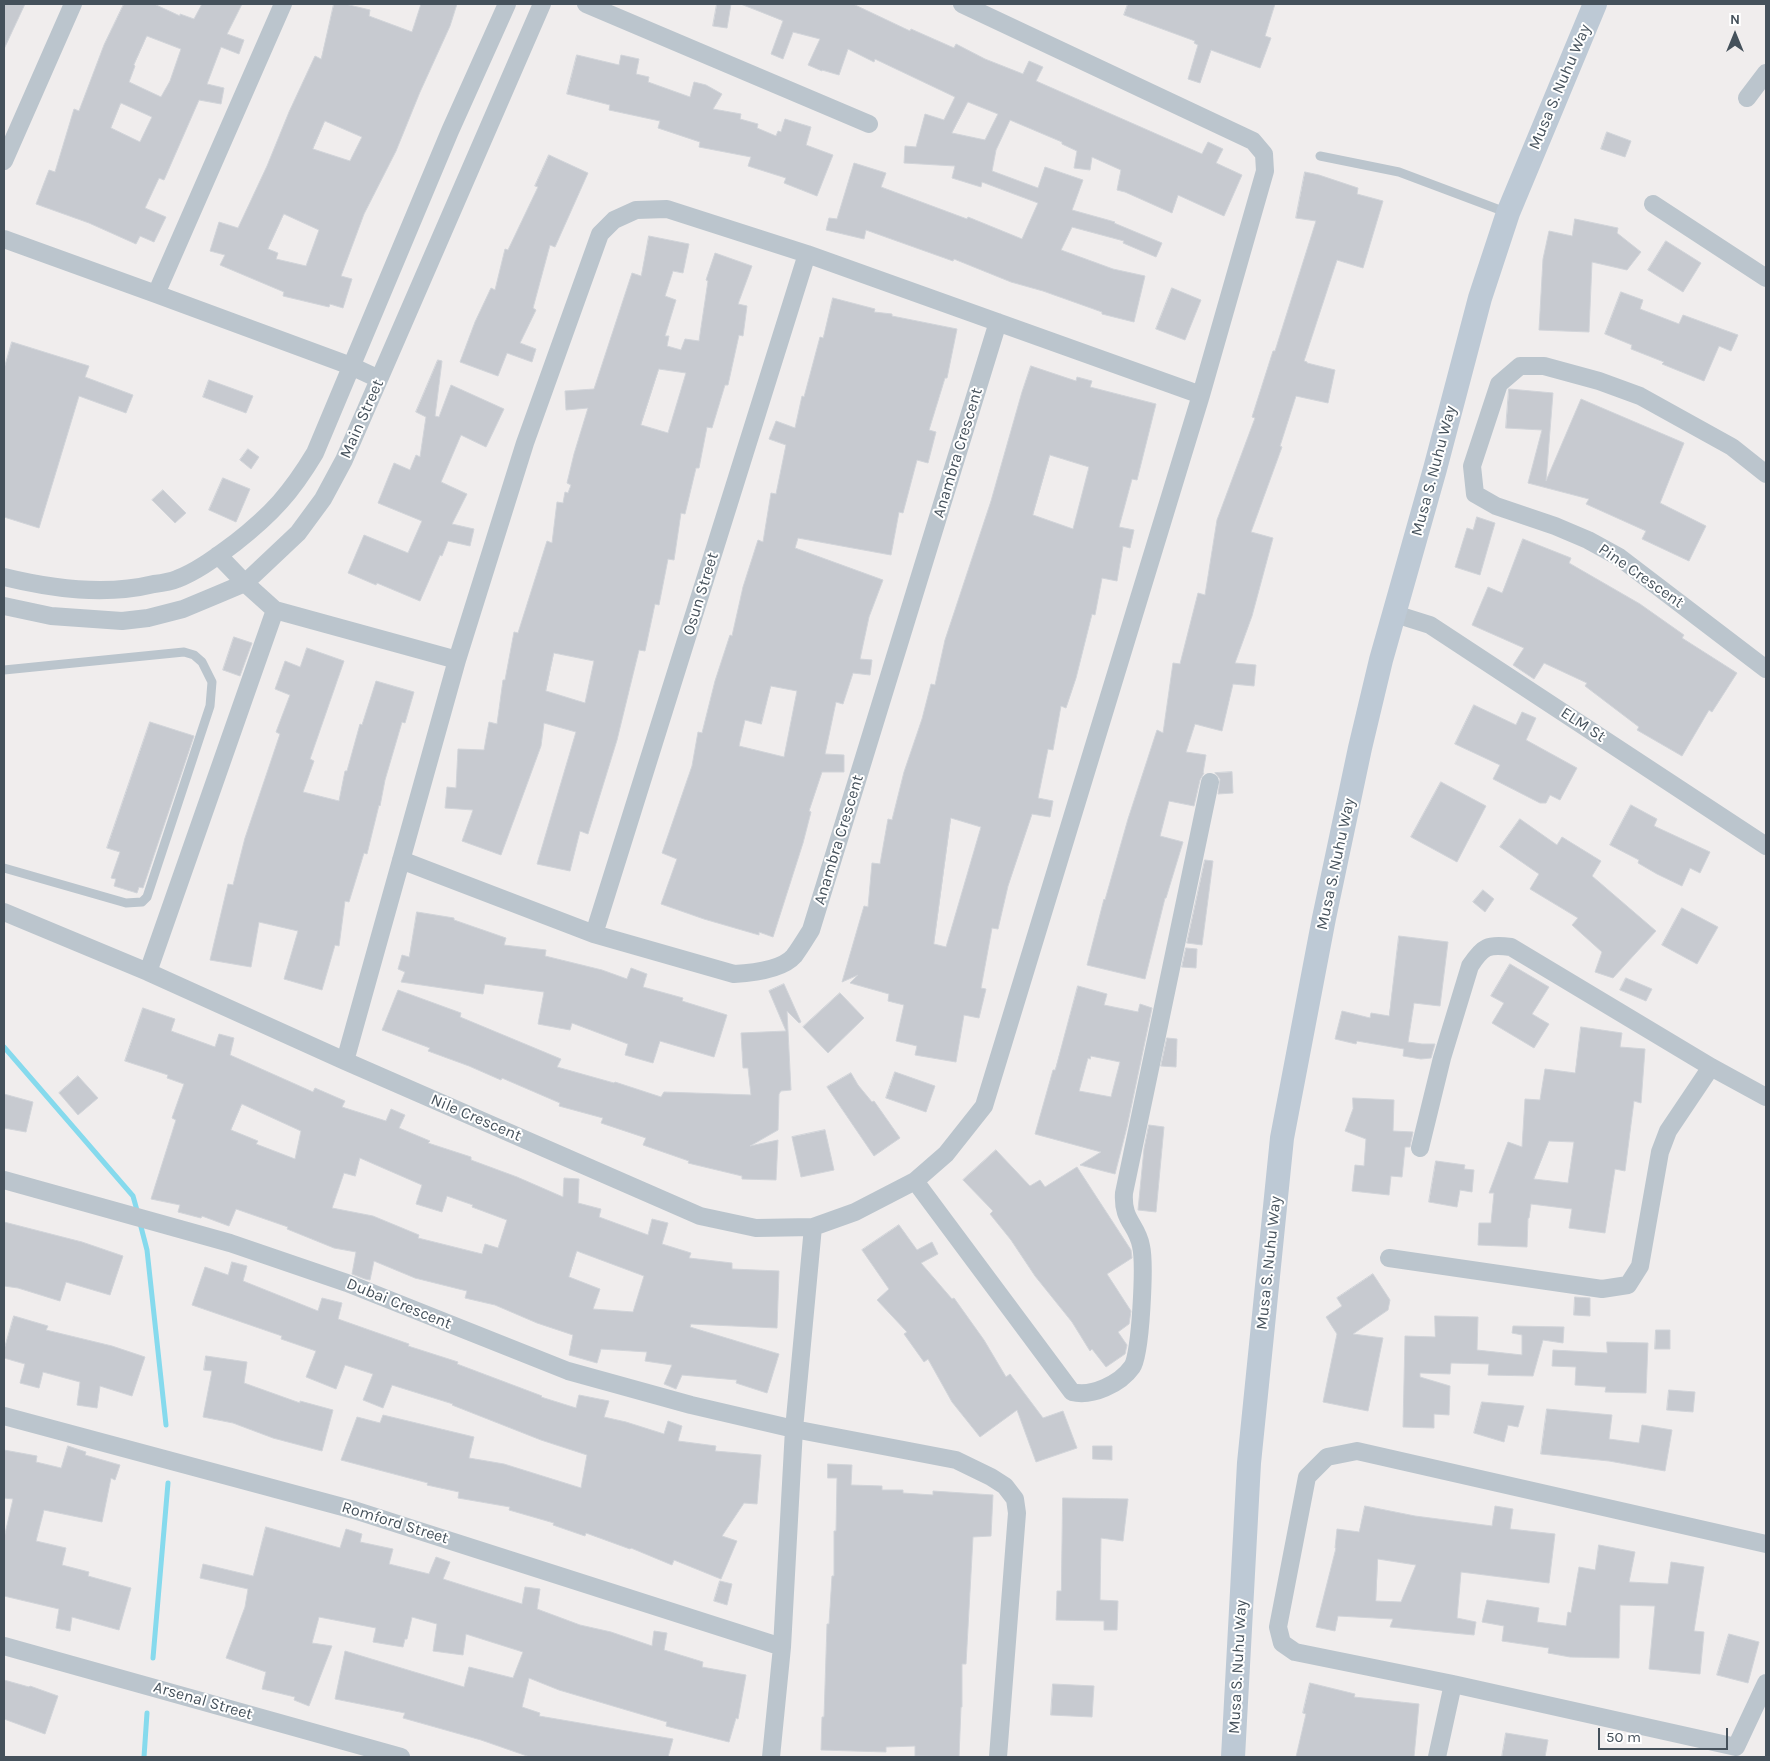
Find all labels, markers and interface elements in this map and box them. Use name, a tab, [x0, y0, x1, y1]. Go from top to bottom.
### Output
north arrow	[1710, 10, 1760, 60]
text: N	[1730, 11, 1740, 28]
street label: Musa S. Nuhu Way	[1525, 21, 1595, 153]
street label: Main Street	[336, 376, 388, 462]
street label: Anambra Crescent	[929, 386, 987, 520]
street label: Musa S. Nuhu Way	[1407, 404, 1461, 538]
street label: Pine Crescent	[1595, 540, 1687, 612]
street label: Osun Street	[679, 550, 723, 638]
street label: ELM St	[1557, 703, 1609, 747]
street label: Anambra Crescent	[810, 773, 868, 907]
street label: Musa S. Nuhu Way	[1313, 796, 1359, 932]
street label: Nile Crescent	[428, 1090, 524, 1146]
street label: Musa S. Nuhu Way	[1252, 1195, 1286, 1331]
street label: Dubai Crescent	[344, 1274, 454, 1334]
street label: Romford Street	[339, 1498, 451, 1548]
street label: Musa S. Nuhu Way	[1225, 1599, 1251, 1735]
street label: Arsenal Street	[151, 1678, 255, 1724]
scale bar	[1600, 1718, 1730, 1750]
text: 50 m	[1606, 1728, 1641, 1746]

